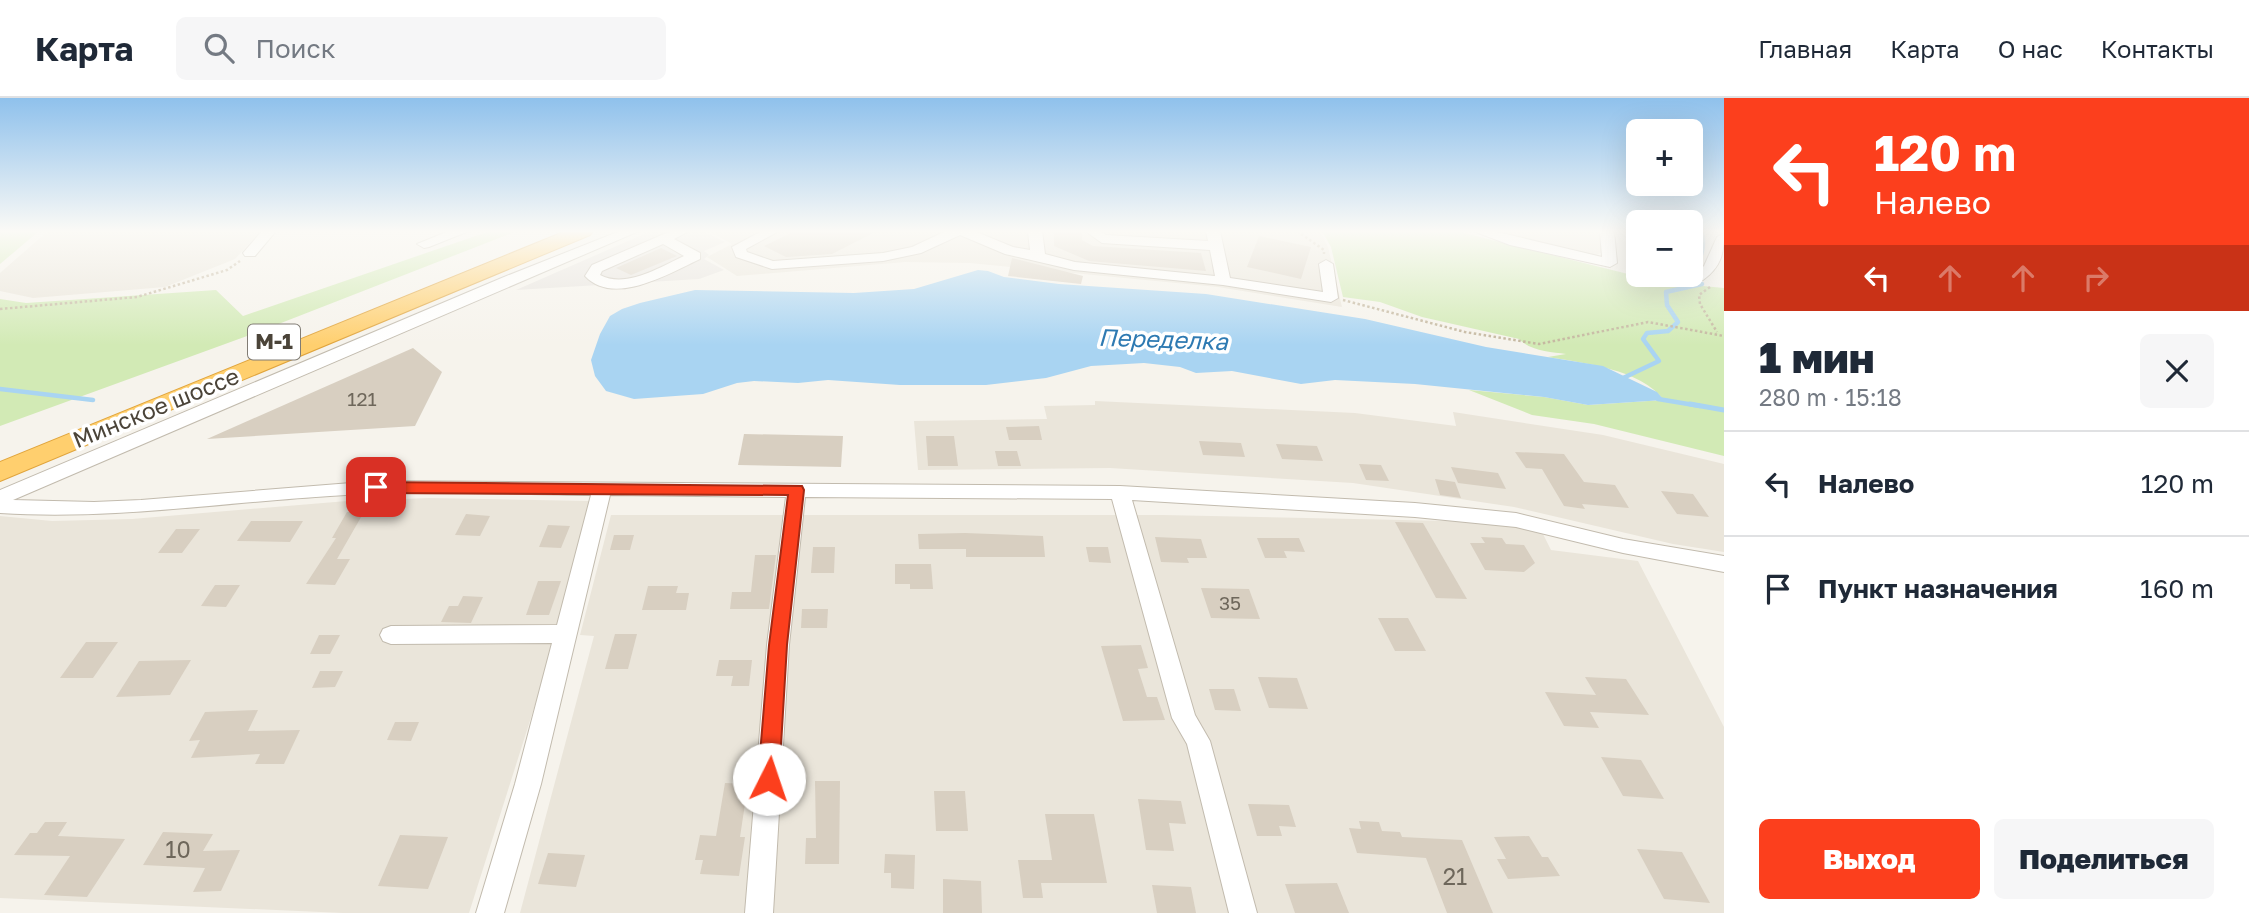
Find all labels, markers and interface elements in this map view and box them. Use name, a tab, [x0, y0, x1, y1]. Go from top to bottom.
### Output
search box	[176, 17, 666, 80]
text: Карта	[35, 29, 134, 68]
icon: search	[200, 29, 238, 67]
text: Поиск	[256, 33, 336, 64]
text: Главная	[1758, 34, 1852, 63]
text: Карта	[1890, 34, 1960, 63]
text: О нас	[1998, 34, 2063, 63]
text: Контакты	[2101, 34, 2214, 63]
map controls	[1626, 119, 1703, 287]
button: +	[1626, 119, 1703, 196]
text: 120 m	[1874, 123, 2016, 182]
icon: left	[1759, 126, 1850, 217]
text: Налево	[1874, 183, 1991, 221]
button: −	[1626, 210, 1703, 287]
icon: left	[1858, 259, 1896, 297]
icon: ahead	[1931, 259, 1969, 297]
icon: ahead	[2004, 259, 2042, 297]
icon: right	[2077, 259, 2115, 297]
water label: Переделка	[1098, 322, 1230, 355]
road number: М-1	[248, 324, 300, 360]
text: 1 мин	[1759, 332, 1875, 382]
button: close	[2140, 334, 2214, 408]
street label: Минское шоссе	[68, 361, 243, 453]
text: 280 m · 15:18	[1759, 383, 1902, 411]
house number: 121	[347, 387, 377, 410]
pin	[346, 457, 406, 517]
icon: left	[1759, 465, 1797, 503]
icon: arrive	[357, 468, 395, 506]
text: Налево	[1818, 468, 1914, 499]
text: 120 m	[2141, 468, 2214, 499]
icon: arrive	[1759, 570, 1797, 608]
text: Пункт назначения	[1818, 573, 2058, 604]
text: 160 m	[2140, 573, 2214, 604]
house number: 35	[1219, 591, 1241, 614]
position arrow	[732, 742, 806, 816]
button: Выход	[1759, 819, 1980, 899]
button: Поделиться	[1994, 819, 2214, 899]
house number: 10	[165, 835, 191, 863]
house number: 21	[1443, 862, 1467, 890]

